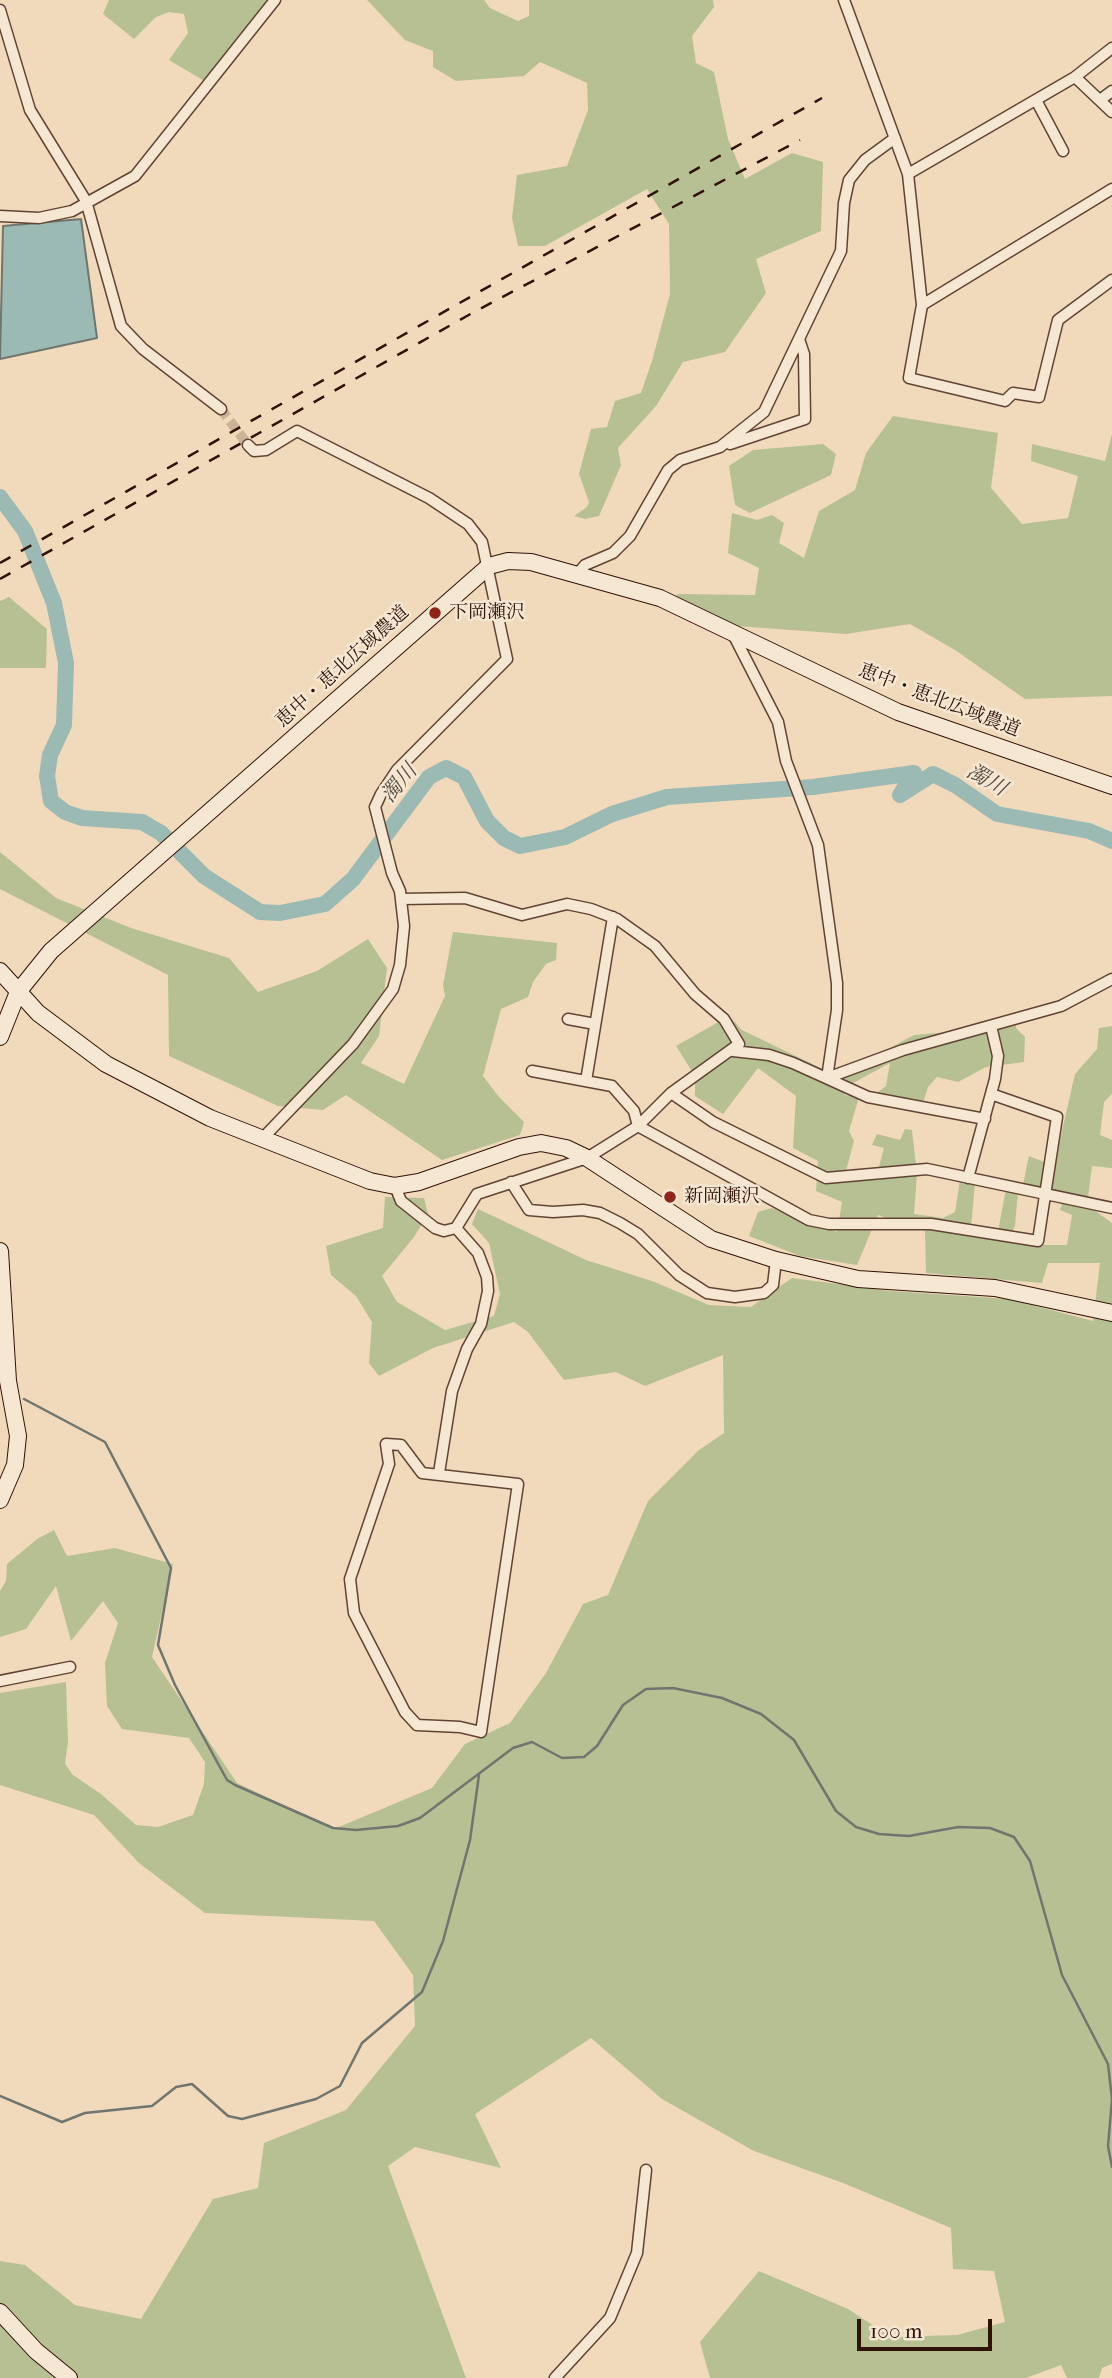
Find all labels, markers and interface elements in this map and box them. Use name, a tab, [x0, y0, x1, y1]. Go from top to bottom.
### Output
street label: 恵中・恵北広域農道	[272, 601, 414, 733]
place label: 下岡瀬沢	[449, 602, 525, 624]
marker: 下岡瀬沢	[427, 605, 443, 621]
street label: 恵中・恵北広域農道	[855, 660, 1023, 742]
water label: 濁川	[377, 760, 423, 808]
water label: 濁川	[962, 760, 1010, 802]
place label: 新岡瀬沢	[684, 1186, 760, 1208]
marker: 新岡瀬沢	[662, 1189, 678, 1205]
scale bar	[860, 2304, 995, 2348]
text: 100 m	[870, 2319, 923, 2343]

